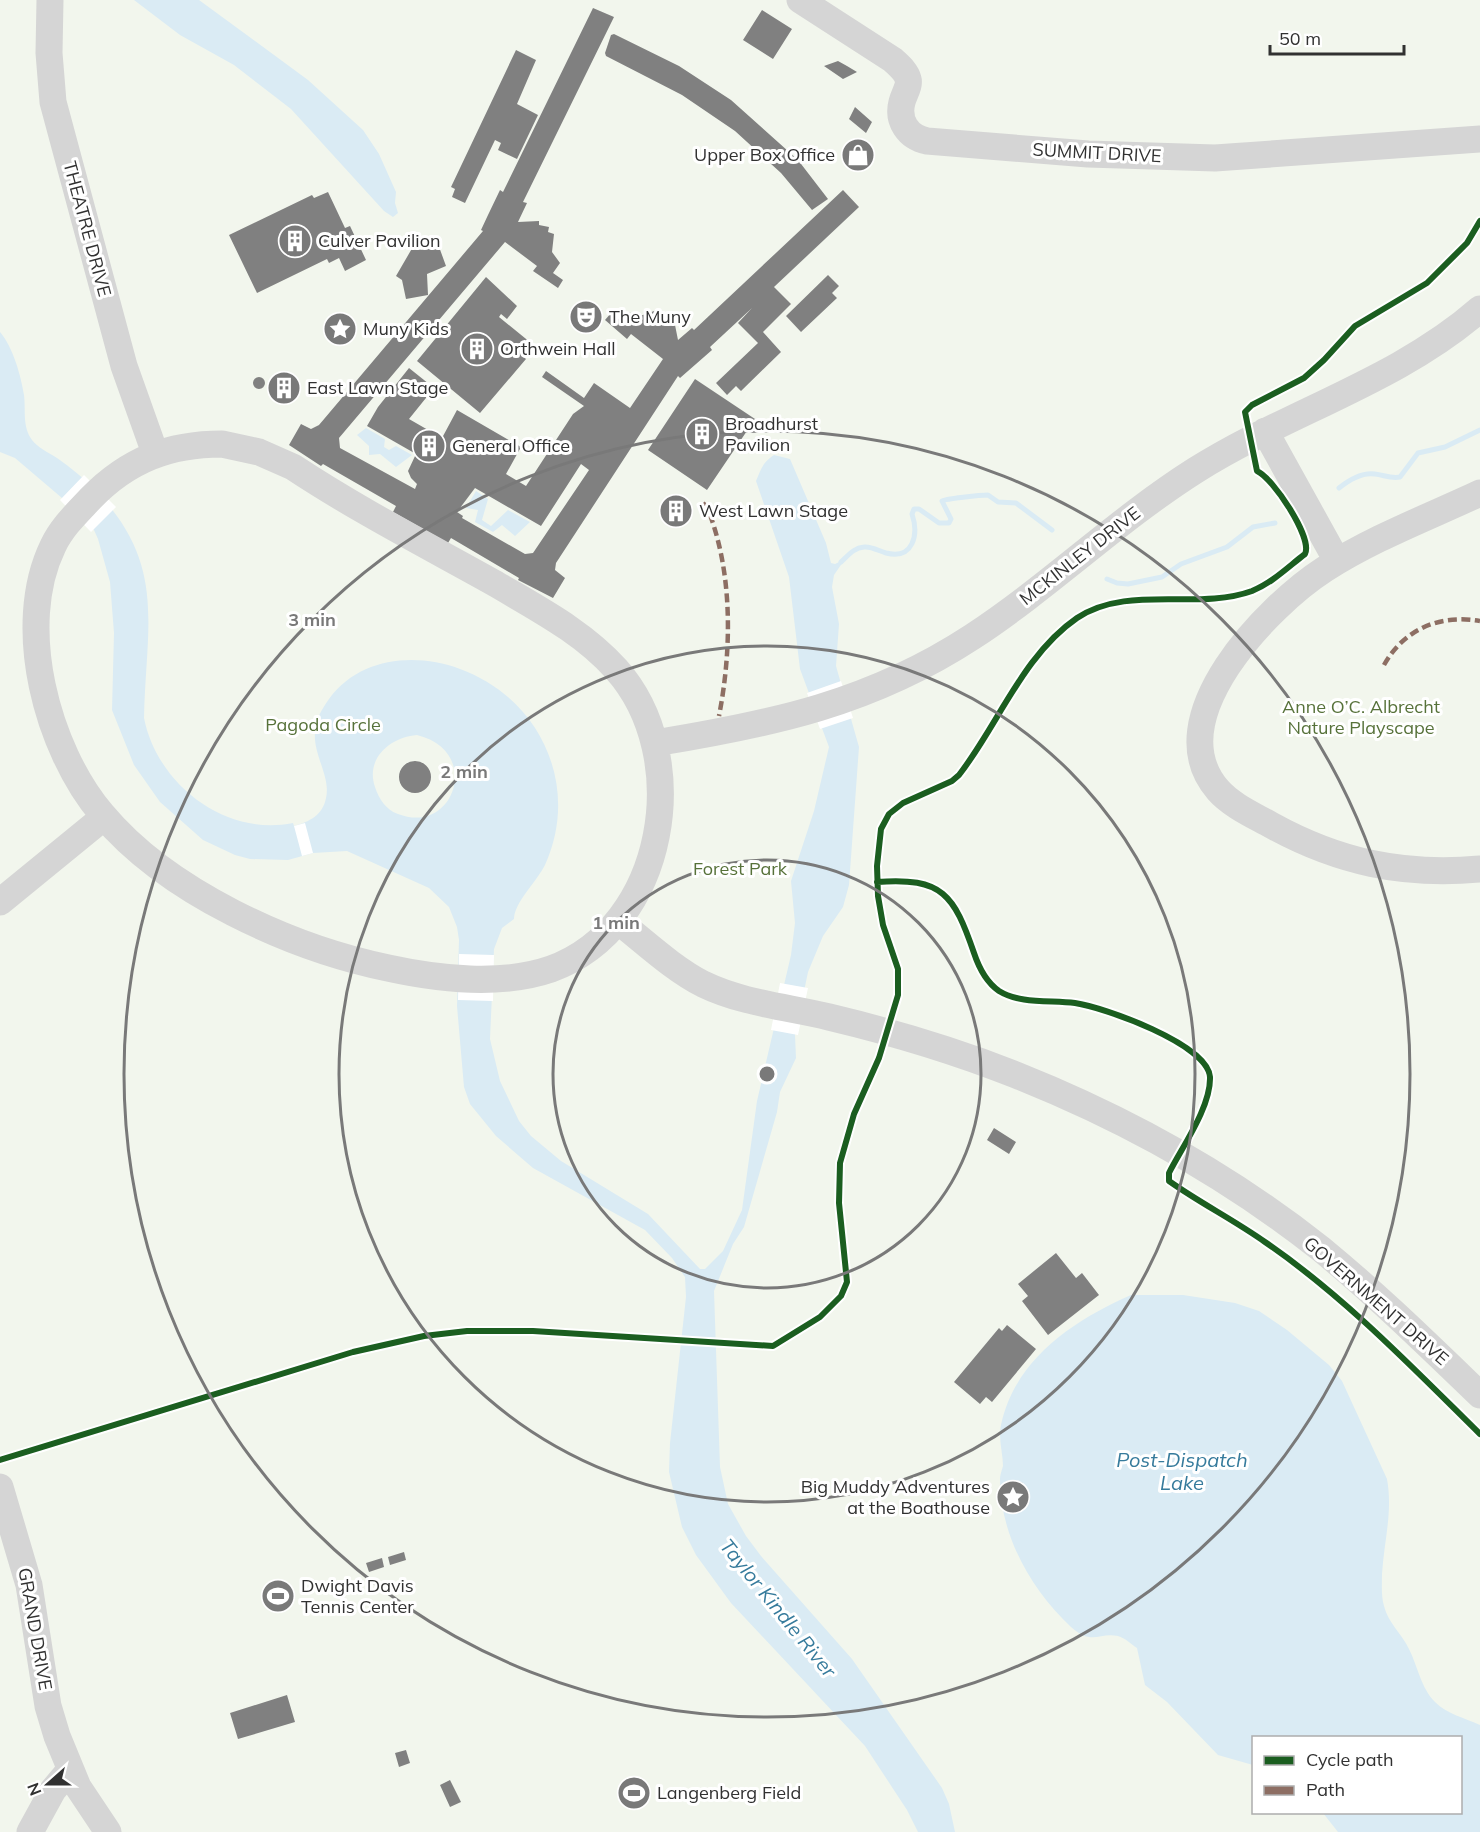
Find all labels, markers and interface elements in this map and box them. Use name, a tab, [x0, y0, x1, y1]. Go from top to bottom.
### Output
scale bar	[1270, 18, 1404, 56]
text: 50 m	[1279, 27, 1321, 50]
shop icon: Upper Box Office	[840, 137, 876, 173]
street label: SUMMIT DRIVE	[1032, 138, 1162, 167]
place label: Upper Box Office	[694, 143, 835, 166]
street label: THEATRE DRIVE	[58, 159, 117, 299]
building icon: Culver Pavilion	[277, 223, 313, 259]
place label: Culver Pavilion	[318, 229, 440, 252]
theatre icon: The Muny	[568, 299, 604, 335]
place label: The Muny	[609, 305, 691, 328]
place icon: Muny Kids	[322, 311, 358, 347]
place label: Muny Kids	[363, 317, 449, 340]
building icon: Orthwein Hall	[459, 331, 495, 367]
place label: Orthwein Hall	[500, 337, 616, 360]
building icon: East Lawn Stage	[266, 370, 302, 406]
place label: East Lawn Stage	[307, 376, 448, 399]
place label: Broadhurst Pavilion	[725, 412, 818, 456]
building icon: Broadhurst Pavilion	[684, 416, 720, 452]
building icon: General Office	[411, 428, 447, 464]
place label: General Office	[452, 434, 570, 457]
building icon: West Lawn Stage	[658, 493, 694, 529]
place label: West Lawn Stage	[699, 499, 848, 522]
street label: MCKINLEY DRIVE	[1015, 501, 1145, 610]
text: 3 min	[288, 608, 336, 631]
park label: Anne O’C. Albrecht Nature Playscape	[1282, 695, 1440, 739]
park label: Pagoda Circle	[265, 713, 381, 736]
text: 2 min	[440, 760, 488, 783]
park label: Forest Park	[693, 857, 788, 880]
text: 1 min	[592, 911, 640, 934]
centre of rings	[757, 1064, 777, 1084]
street label: GOVERNMENT DRIVE	[1299, 1231, 1454, 1370]
water label: Post-Dispatch Lake	[1116, 1447, 1248, 1495]
place label: Big Muddy Adventures at the Boathouse	[801, 1475, 990, 1519]
place icon: Big Muddy Adventures at the Boathouse	[995, 1479, 1031, 1515]
water label: Taylor Kindle River	[715, 1533, 842, 1683]
street label: GRAND DRIVE	[13, 1566, 58, 1692]
place label: Dwight Davis Tennis Center	[301, 1574, 414, 1618]
sports icon: Dwight Davis Tennis Center	[260, 1578, 296, 1614]
legend	[1252, 1736, 1462, 1814]
text: Cycle path	[1306, 1748, 1393, 1771]
north arrow	[18, 1754, 78, 1814]
sports icon: Langenberg Field	[616, 1775, 652, 1811]
text: Path	[1306, 1778, 1345, 1801]
text: N	[22, 1780, 45, 1799]
place label: Langenberg Field	[657, 1781, 801, 1804]

